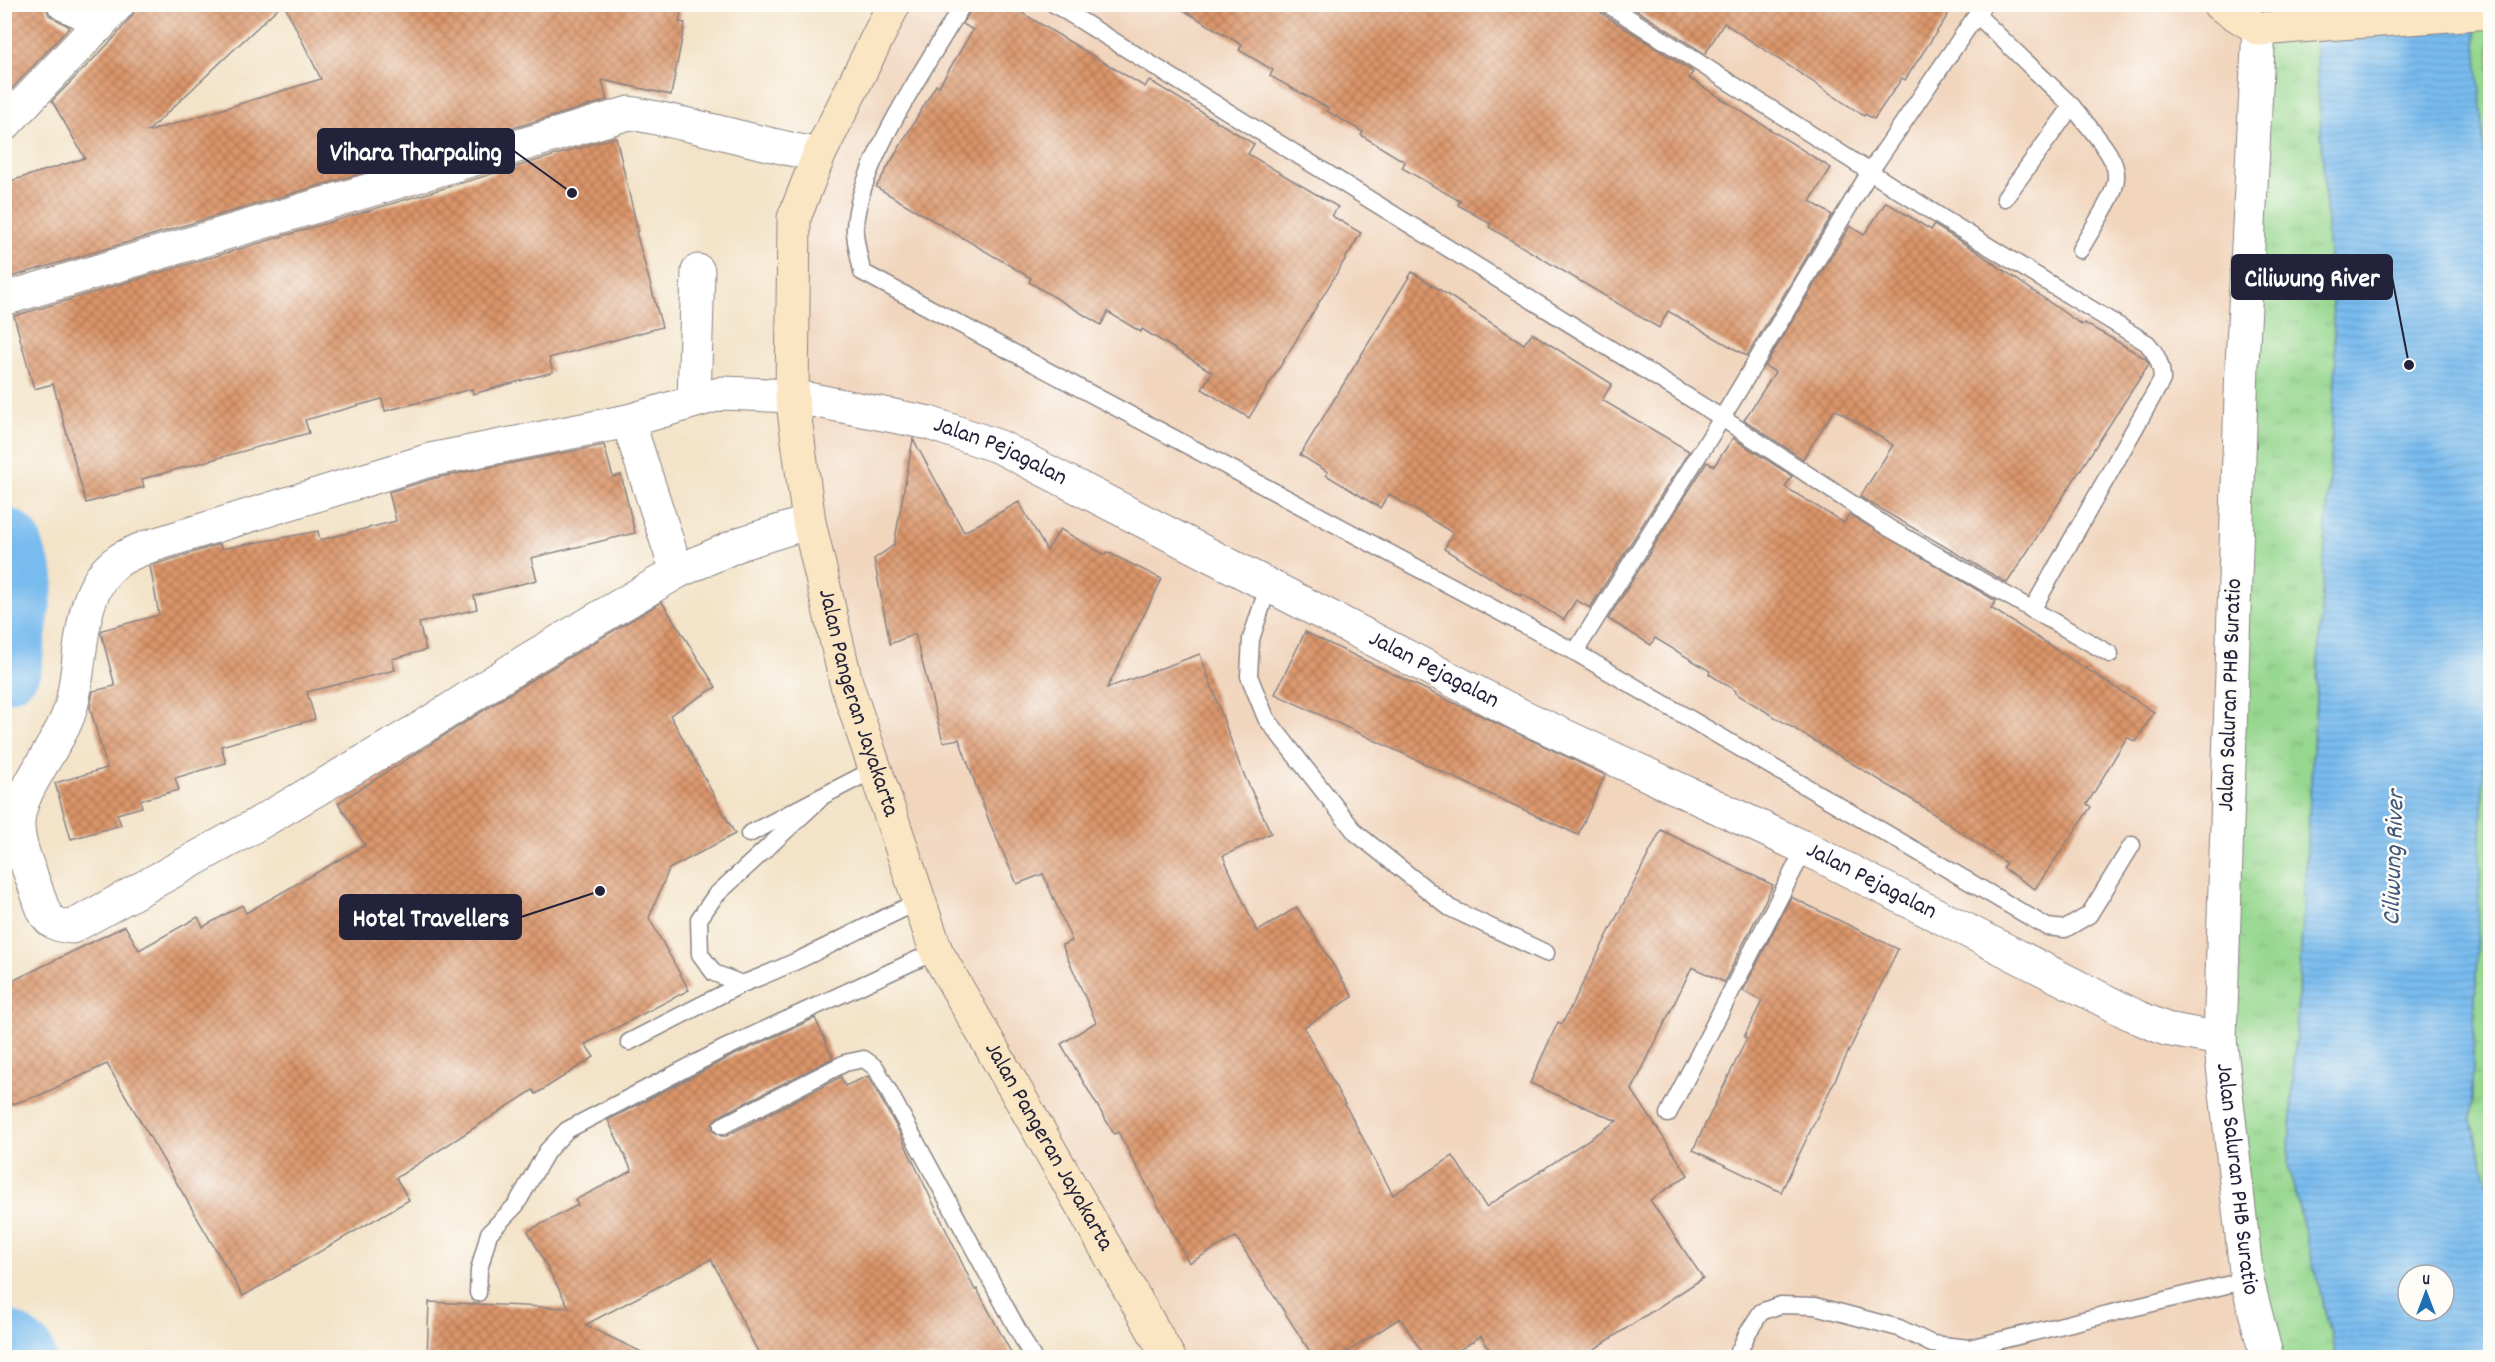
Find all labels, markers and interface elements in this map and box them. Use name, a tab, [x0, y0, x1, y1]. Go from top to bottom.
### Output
callout: Vihara Tharpaling	[318, 129, 514, 173]
text: Vihara Tharpaling	[330, 136, 502, 173]
callout: Ciliwung River	[2232, 255, 2392, 299]
text: Ciliwung River	[2244, 262, 2380, 299]
street label: Jalan Pejagalan	[929, 409, 1073, 496]
street label: Jalan Saluran PHB Suratio	[2210, 578, 2252, 812]
street label: Jalan Pangeran Jayakarta	[808, 586, 907, 822]
street label: Jalan Pejagalan	[1362, 623, 1505, 718]
water label: Ciliwung River	[2374, 786, 2416, 926]
street label: Jalan Pejagalan	[1800, 834, 1942, 929]
callout: Hotel Travellers	[340, 895, 521, 939]
text: Hotel Travellers	[353, 902, 510, 939]
street label: Jalan Pangeran Jayakarta	[975, 1036, 1122, 1258]
street label: Jalan Saluran PHB Suratio	[2206, 1061, 2267, 1299]
north arrow	[2396, 1263, 2456, 1323]
text: U	[2422, 1269, 2430, 1292]

